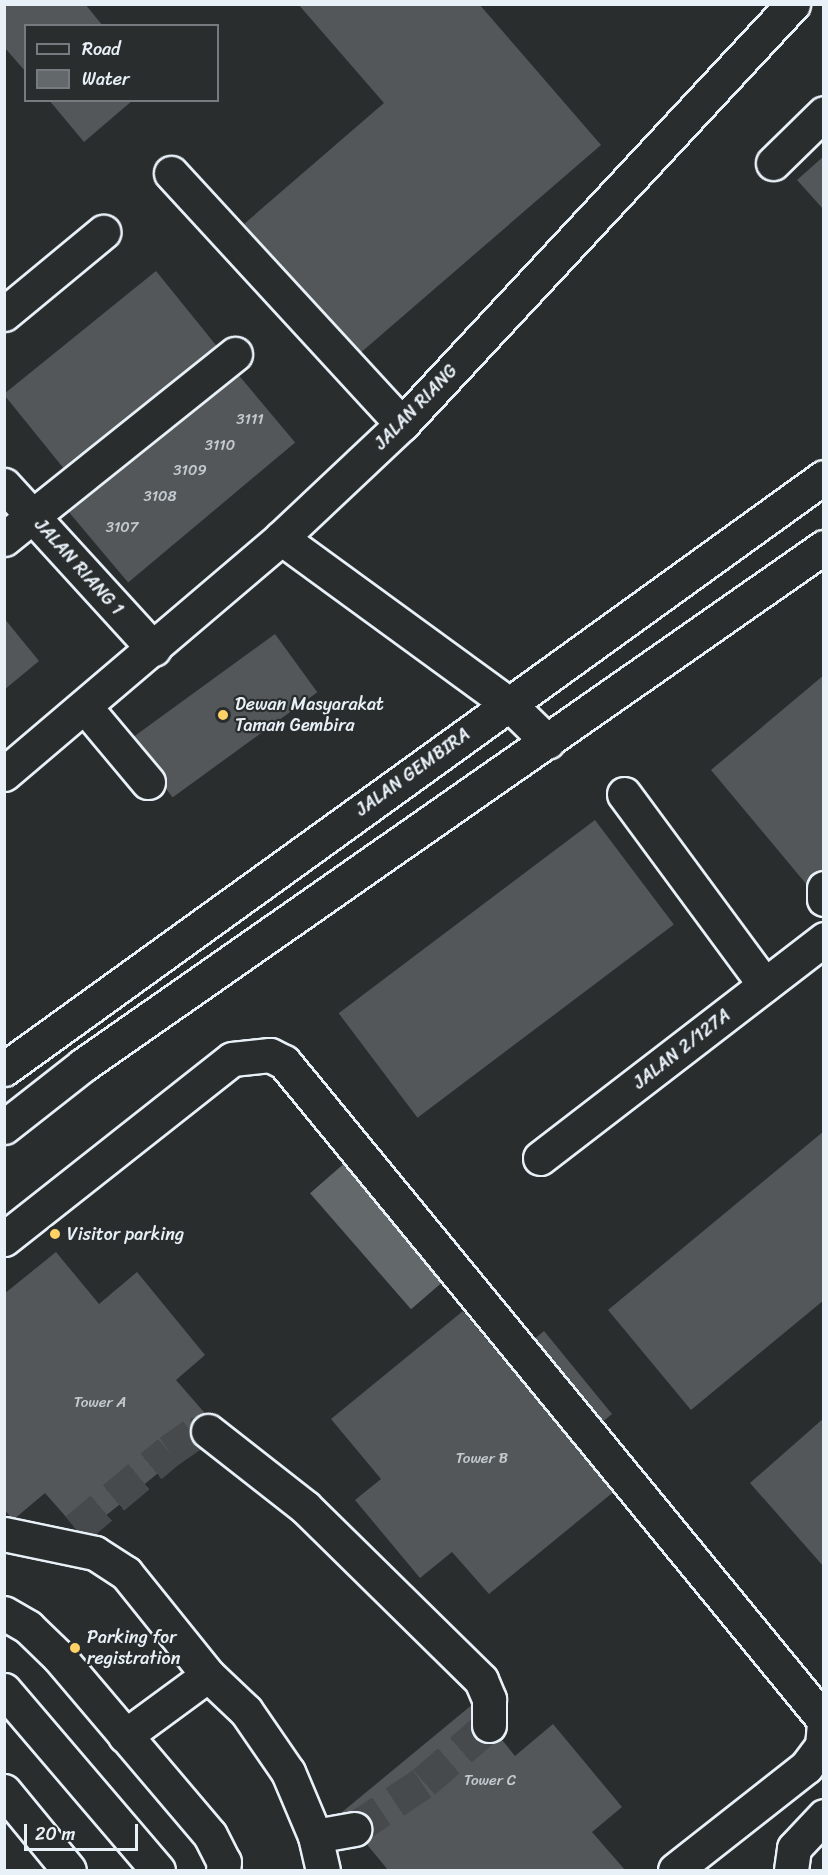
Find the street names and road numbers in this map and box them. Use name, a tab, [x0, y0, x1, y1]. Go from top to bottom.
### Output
street label: JALAN RIANG	[370, 359, 462, 455]
street label: JALAN RIANG 1	[30, 514, 128, 620]
street label: JALAN GEMBIRA	[352, 724, 474, 820]
street label: JALAN 2/127A	[629, 1004, 735, 1094]

